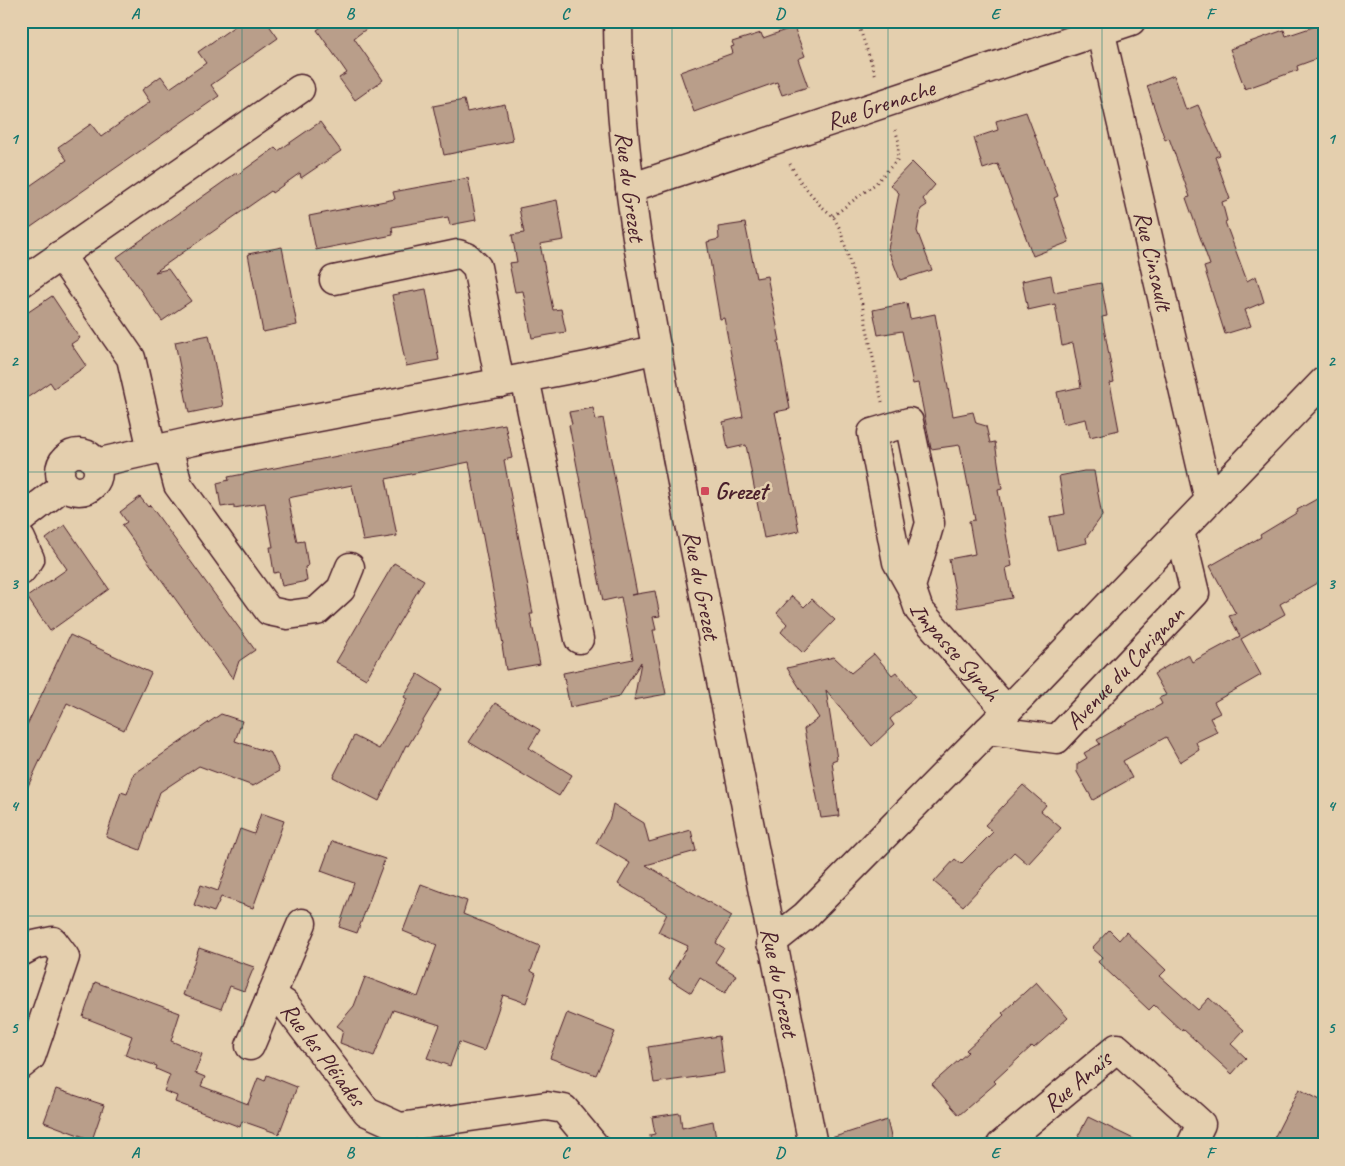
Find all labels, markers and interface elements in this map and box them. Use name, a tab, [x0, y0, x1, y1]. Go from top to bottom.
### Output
text: A	[131, 4, 141, 24]
text: B	[346, 4, 356, 24]
text: C	[561, 4, 571, 24]
text: D	[775, 4, 786, 24]
text: E	[991, 4, 1002, 24]
text: F	[1206, 4, 1217, 24]
street label: Rue Grenache	[822, 72, 941, 137]
text: 1	[10, 129, 19, 149]
text: 1	[1327, 129, 1336, 149]
street label: Rue du Grezet	[609, 130, 653, 245]
street label: Rue Cinsault	[1128, 208, 1180, 315]
text: 2	[10, 351, 19, 371]
text: 2	[1327, 351, 1336, 371]
place label: Grezet	[715, 476, 771, 506]
marker: Grezet	[699, 485, 711, 497]
street label: Rue du Grezet	[676, 528, 727, 644]
text: 3	[10, 574, 19, 594]
text: 3	[1327, 574, 1336, 594]
street label: Avenue du Carignan	[1059, 598, 1191, 736]
street label: Impasse Syrah	[903, 599, 1008, 709]
text: 4	[10, 796, 19, 816]
text: 4	[1327, 796, 1336, 816]
street label: Rue du Grezet	[754, 925, 806, 1041]
street label: Rue les Pléiades	[274, 996, 374, 1114]
text: 5	[11, 1018, 20, 1038]
text: 5	[1328, 1018, 1337, 1038]
street label: Rue Anaïs	[1037, 1043, 1119, 1119]
text: A	[131, 1143, 141, 1163]
text: B	[346, 1143, 356, 1163]
text: C	[561, 1143, 571, 1163]
text: D	[775, 1143, 786, 1163]
text: E	[991, 1143, 1002, 1163]
text: F	[1206, 1143, 1217, 1163]

